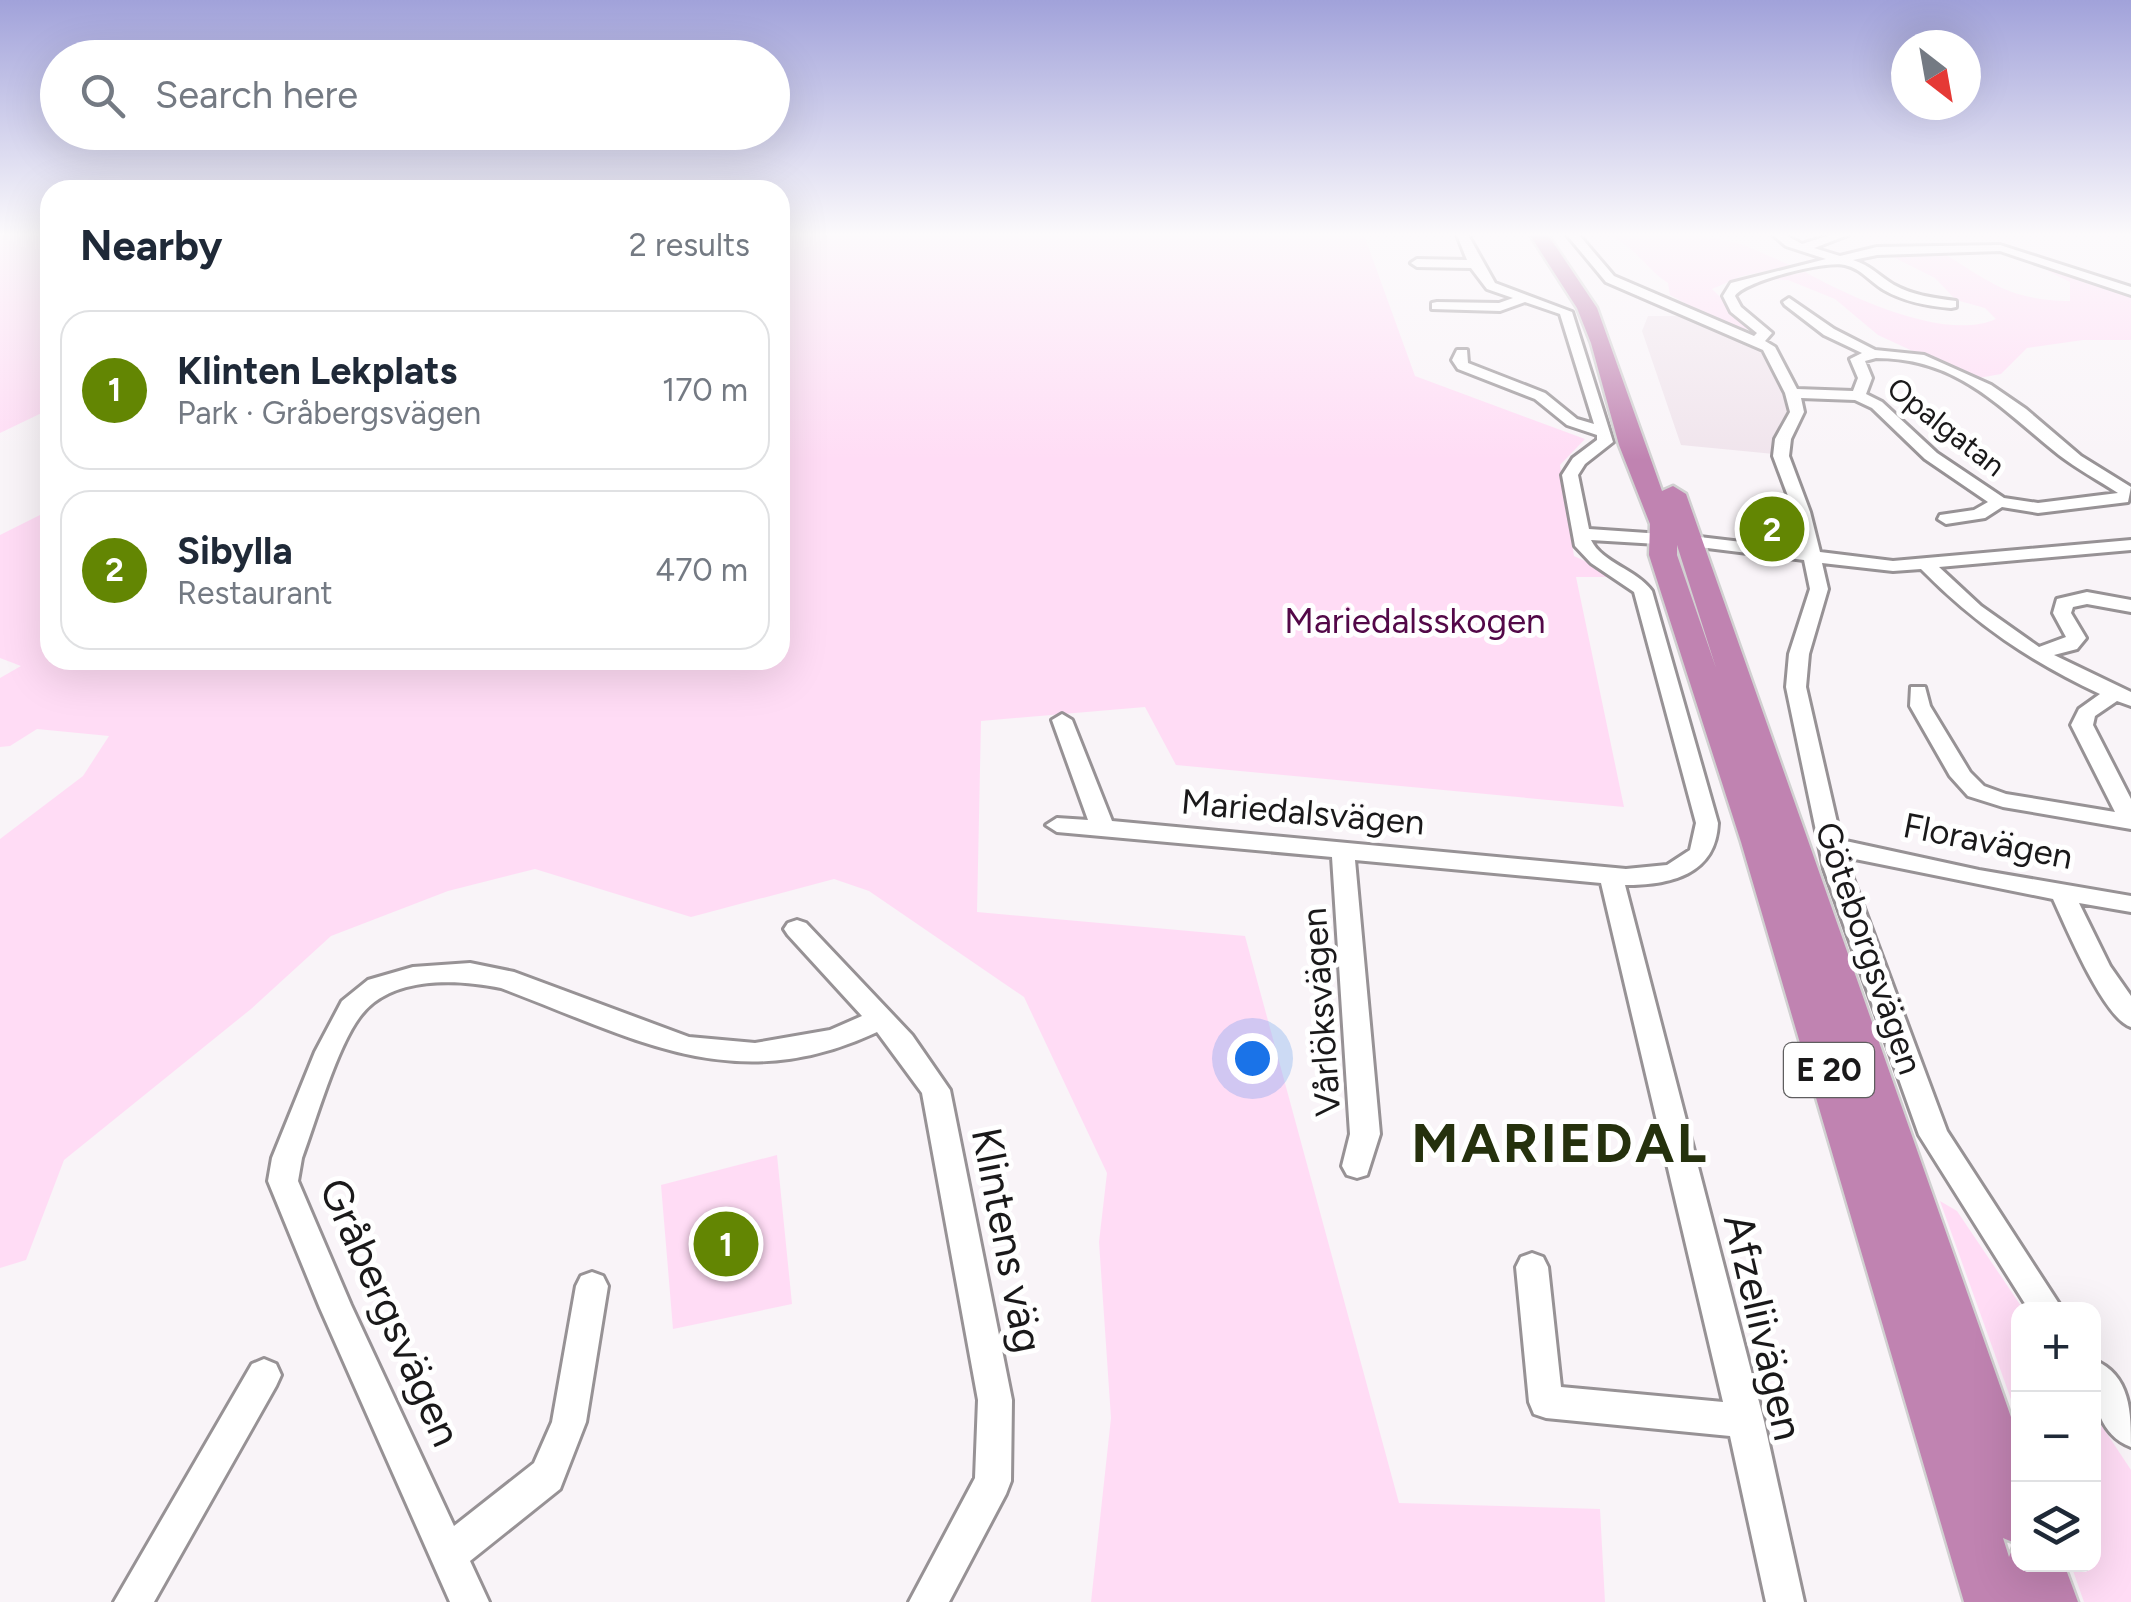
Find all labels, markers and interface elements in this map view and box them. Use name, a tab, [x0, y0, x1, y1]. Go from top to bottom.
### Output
north arrow	[1891, 30, 1981, 120]
search box	[40, 40, 790, 150]
icon: search	[75, 68, 130, 123]
text: Search here	[155, 72, 358, 118]
text: Nearby	[80, 220, 222, 271]
text: 2 results	[629, 226, 750, 264]
text: Klinten Lekplats	[177, 348, 457, 394]
street label: Opalgatan	[1880, 369, 2013, 484]
text: 1	[108, 371, 121, 409]
text: 170 m	[662, 371, 748, 409]
text: Park · Gråbergsvägen	[177, 394, 481, 432]
pin: 2	[1740, 492, 1804, 566]
text: Sibylla	[177, 528, 293, 574]
text: 2	[105, 551, 124, 589]
text: 470 m	[655, 551, 748, 589]
text: Restaurant	[177, 574, 333, 612]
park label: Mariedalsskogen	[1284, 600, 1546, 642]
street label: Mariedalsvägen	[1180, 780, 1426, 844]
street label: Floravägen	[1900, 804, 2076, 878]
street label: Göteborgsvägen	[1806, 816, 1932, 1080]
street label: Vårlöksvägen	[1293, 906, 1349, 1118]
your location	[1227, 1033, 1278, 1084]
road number: E 20	[1784, 1043, 1874, 1097]
district label: MARIEDAL	[1411, 1110, 1709, 1176]
street label: Klintens väg	[961, 1123, 1054, 1357]
street label: Gråbergsvägen	[309, 1170, 472, 1454]
pin: 1	[694, 1206, 758, 1282]
street label: Afzeliivägen	[1713, 1209, 1814, 1445]
map controls	[2011, 1302, 2101, 1572]
button: +	[2011, 1302, 2101, 1392]
button: −	[2011, 1392, 2101, 1482]
button: layers	[2011, 1482, 2101, 1572]

